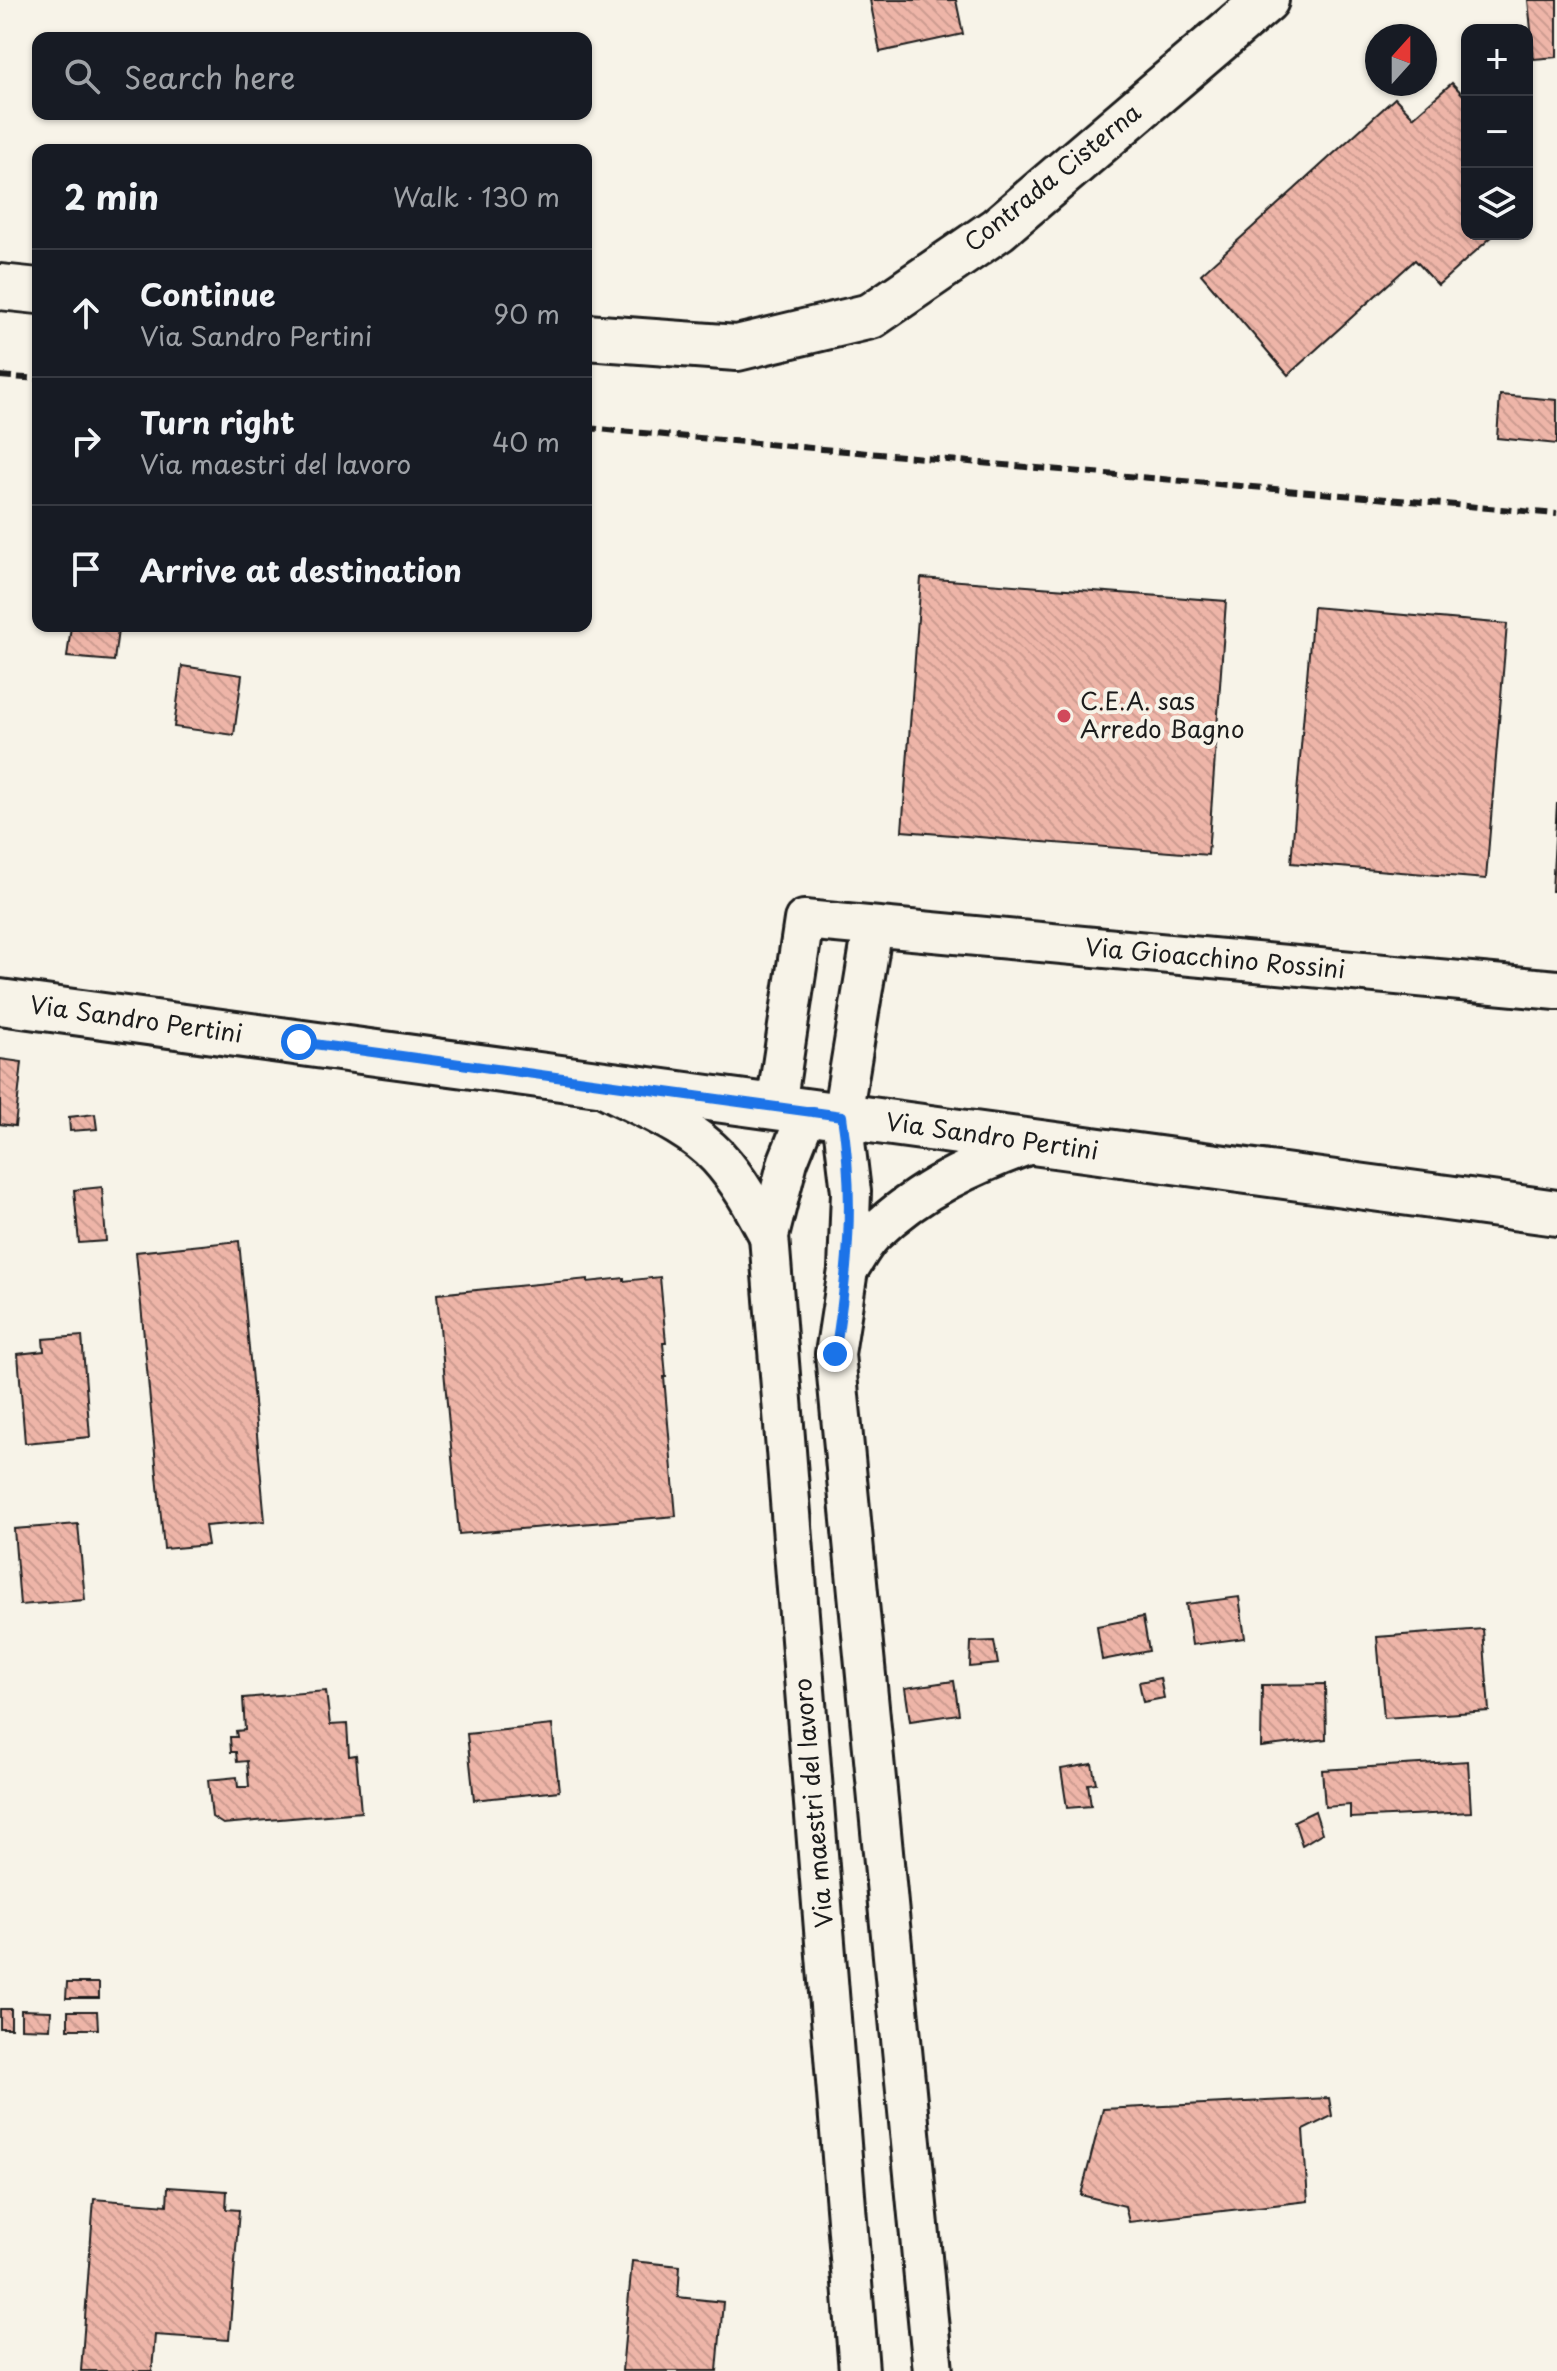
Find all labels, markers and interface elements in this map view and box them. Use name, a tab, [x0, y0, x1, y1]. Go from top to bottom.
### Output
north arrow	[1365, 24, 1437, 96]
map controls	[1461, 24, 1533, 240]
button: +	[1461, 24, 1533, 96]
search box	[32, 32, 592, 120]
icon: search	[60, 54, 104, 98]
text: Search here	[124, 54, 296, 99]
street label: Contrada Cisterna	[956, 94, 1148, 259]
button: −	[1461, 96, 1533, 168]
button: layers	[1461, 168, 1533, 240]
text: 2 min	[64, 170, 159, 222]
text: Walk · 130 m	[393, 177, 560, 216]
text: Continue	[140, 271, 275, 316]
icon: ahead	[64, 291, 108, 335]
text: 90 m	[493, 294, 560, 333]
text: Via Sandro Pertini	[140, 316, 372, 355]
text: Turn right	[140, 399, 295, 444]
icon: right	[64, 419, 108, 463]
text: 40 m	[492, 422, 560, 461]
text: Via maestri del lavoro	[140, 444, 411, 483]
icon: arrive	[64, 547, 108, 591]
text: Arrive at destination	[140, 547, 462, 592]
place label: C.E.A. sas Arredo Bagno	[1080, 682, 1245, 746]
marker: C.E.A. sas Arredo Bagno	[1055, 707, 1073, 725]
street label: Via Gioacchino Rossini	[1084, 928, 1347, 986]
street label: Via Sandro Pertini	[28, 985, 245, 1051]
route start	[281, 1024, 317, 1060]
street label: Via Sandro Pertini	[884, 1102, 1101, 1168]
route end	[817, 1336, 853, 1372]
street label: Via maestri del lavoro	[783, 1677, 841, 1929]

